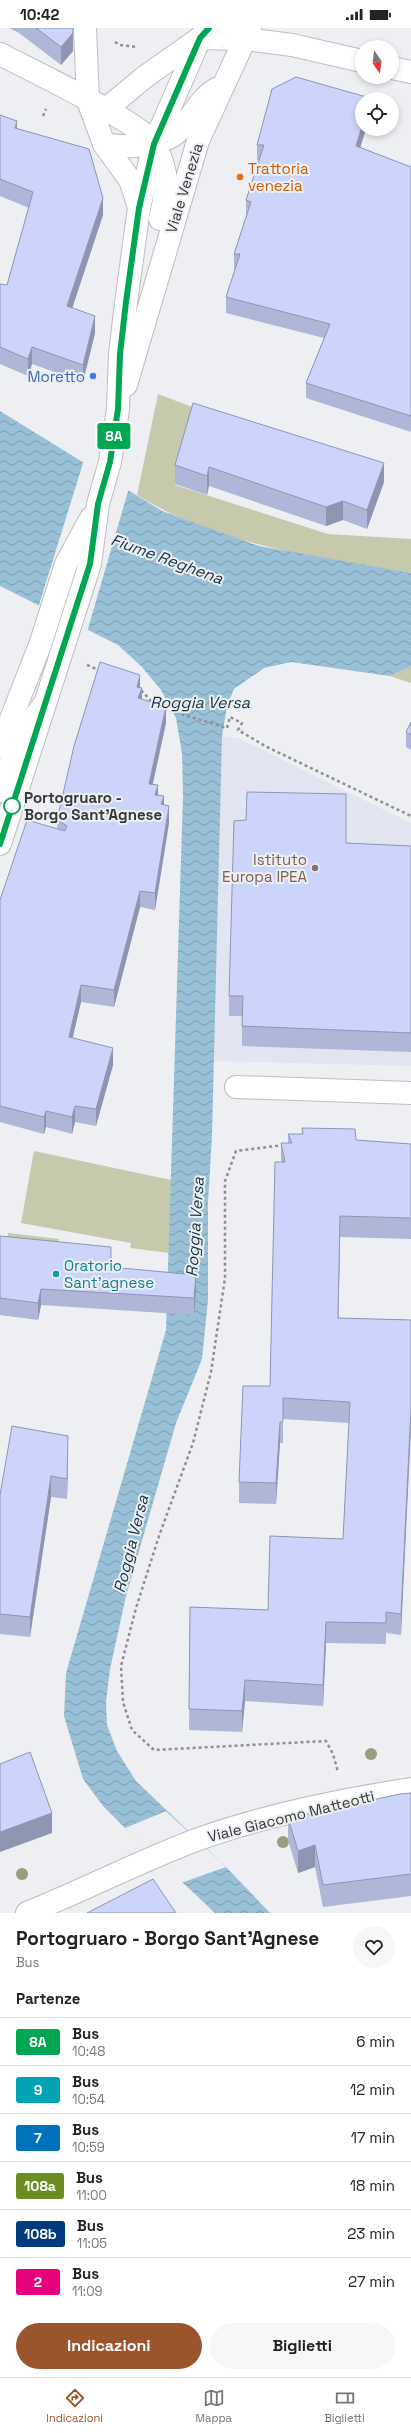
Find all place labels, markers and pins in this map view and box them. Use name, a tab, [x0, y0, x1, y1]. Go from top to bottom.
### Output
place label: Trattoria venezia	[248, 159, 309, 195]
marker: Trattoria venezia	[235, 172, 245, 182]
place label: Moretto	[27, 367, 85, 386]
marker: Moretto	[88, 371, 98, 381]
place label: Portogruaro - Borgo Sant'Agnese	[24, 788, 162, 824]
marker: Portogruaro - Borgo Sant'Agnese	[3, 797, 21, 815]
place label: Istituto Europa IPEA	[222, 850, 308, 886]
marker: Istituto Europa IPEA	[310, 863, 320, 873]
place label: Oratorio Sant'agnese	[64, 1256, 154, 1292]
marker: Oratorio Sant'agnese	[51, 1269, 61, 1279]

